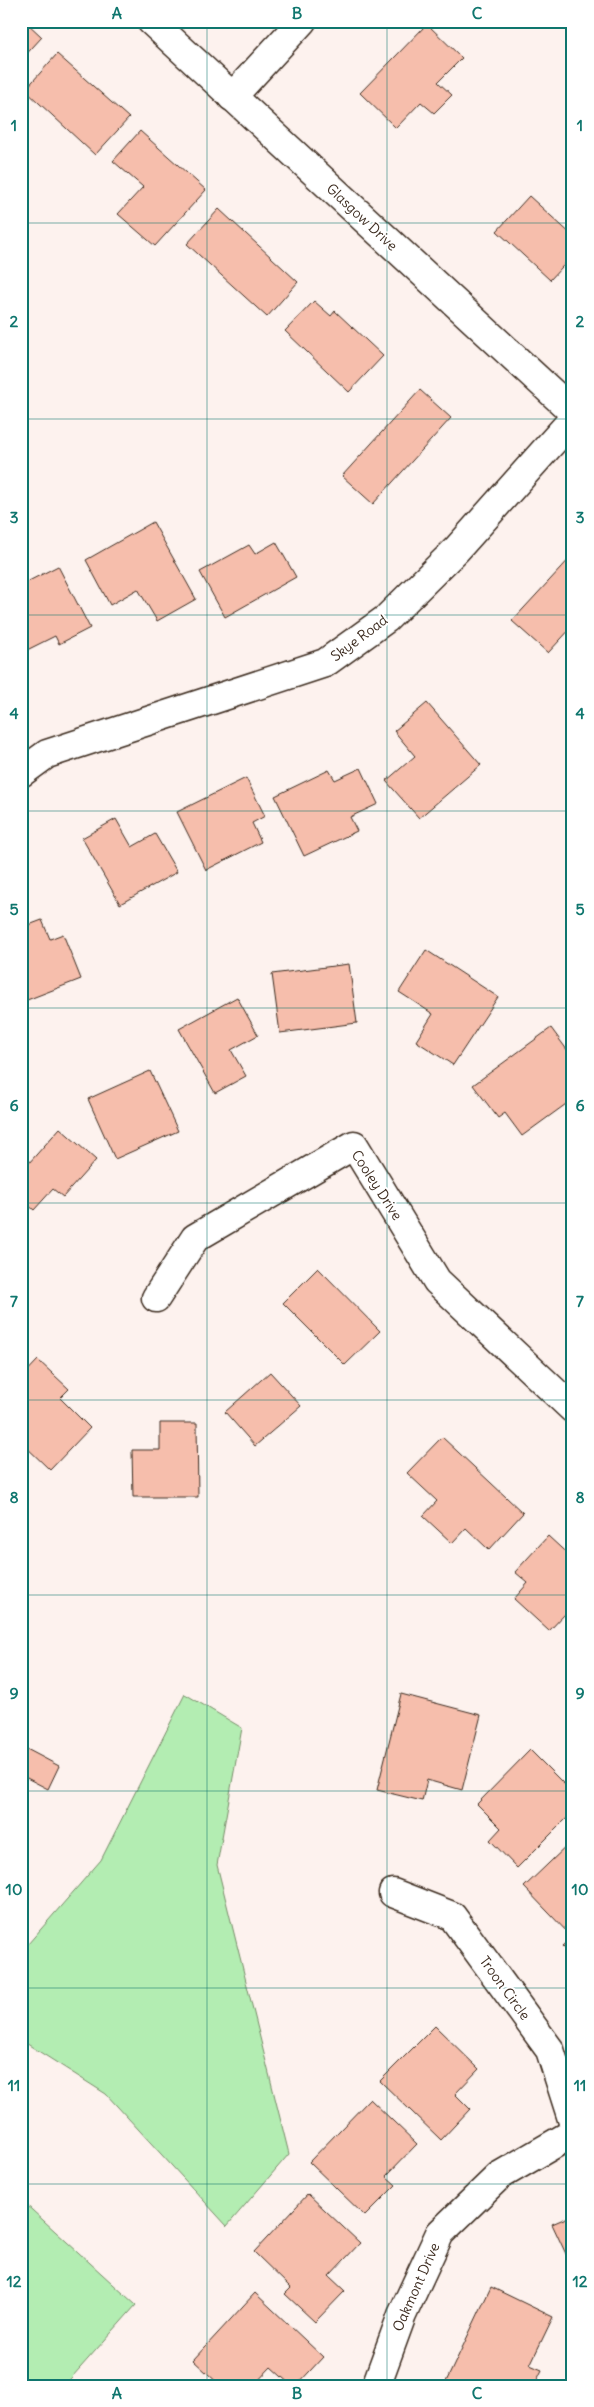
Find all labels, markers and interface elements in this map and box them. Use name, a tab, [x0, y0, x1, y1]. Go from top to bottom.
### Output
text: A	[112, 3, 122, 23]
text: B	[292, 3, 303, 23]
text: C	[472, 3, 483, 23]
text: 1	[11, 115, 17, 135]
text: 1	[577, 115, 583, 135]
street label: Glasgow Drive	[323, 179, 401, 255]
text: 2	[10, 311, 19, 331]
text: 2	[576, 311, 585, 331]
text: 3	[9, 507, 19, 527]
text: 3	[575, 507, 585, 527]
street label: Skye Road	[327, 611, 391, 665]
text: 4	[9, 703, 19, 723]
text: 4	[575, 703, 585, 723]
text: 5	[9, 899, 19, 919]
text: 5	[575, 899, 585, 919]
text: 6	[9, 1095, 19, 1115]
text: 6	[575, 1095, 585, 1115]
street label: Cooley Drive	[348, 1147, 406, 1223]
text: 7	[10, 1291, 18, 1311]
text: 7	[576, 1291, 584, 1311]
text: 8	[9, 1487, 19, 1507]
text: 8	[575, 1487, 585, 1507]
text: 9	[9, 1683, 19, 1703]
text: 9	[575, 1683, 585, 1703]
text: 10	[6, 1879, 22, 1899]
text: 10	[572, 1879, 588, 1899]
street label: Troon Circle	[476, 1952, 534, 2024]
text: 11	[8, 2075, 20, 2095]
text: 11	[574, 2075, 586, 2095]
street label: Oakmont Drive	[388, 2240, 444, 2334]
text: 12	[6, 2271, 22, 2291]
text: 12	[572, 2271, 588, 2291]
text: A	[112, 2383, 122, 2403]
text: B	[292, 2383, 303, 2403]
text: C	[472, 2383, 483, 2403]

